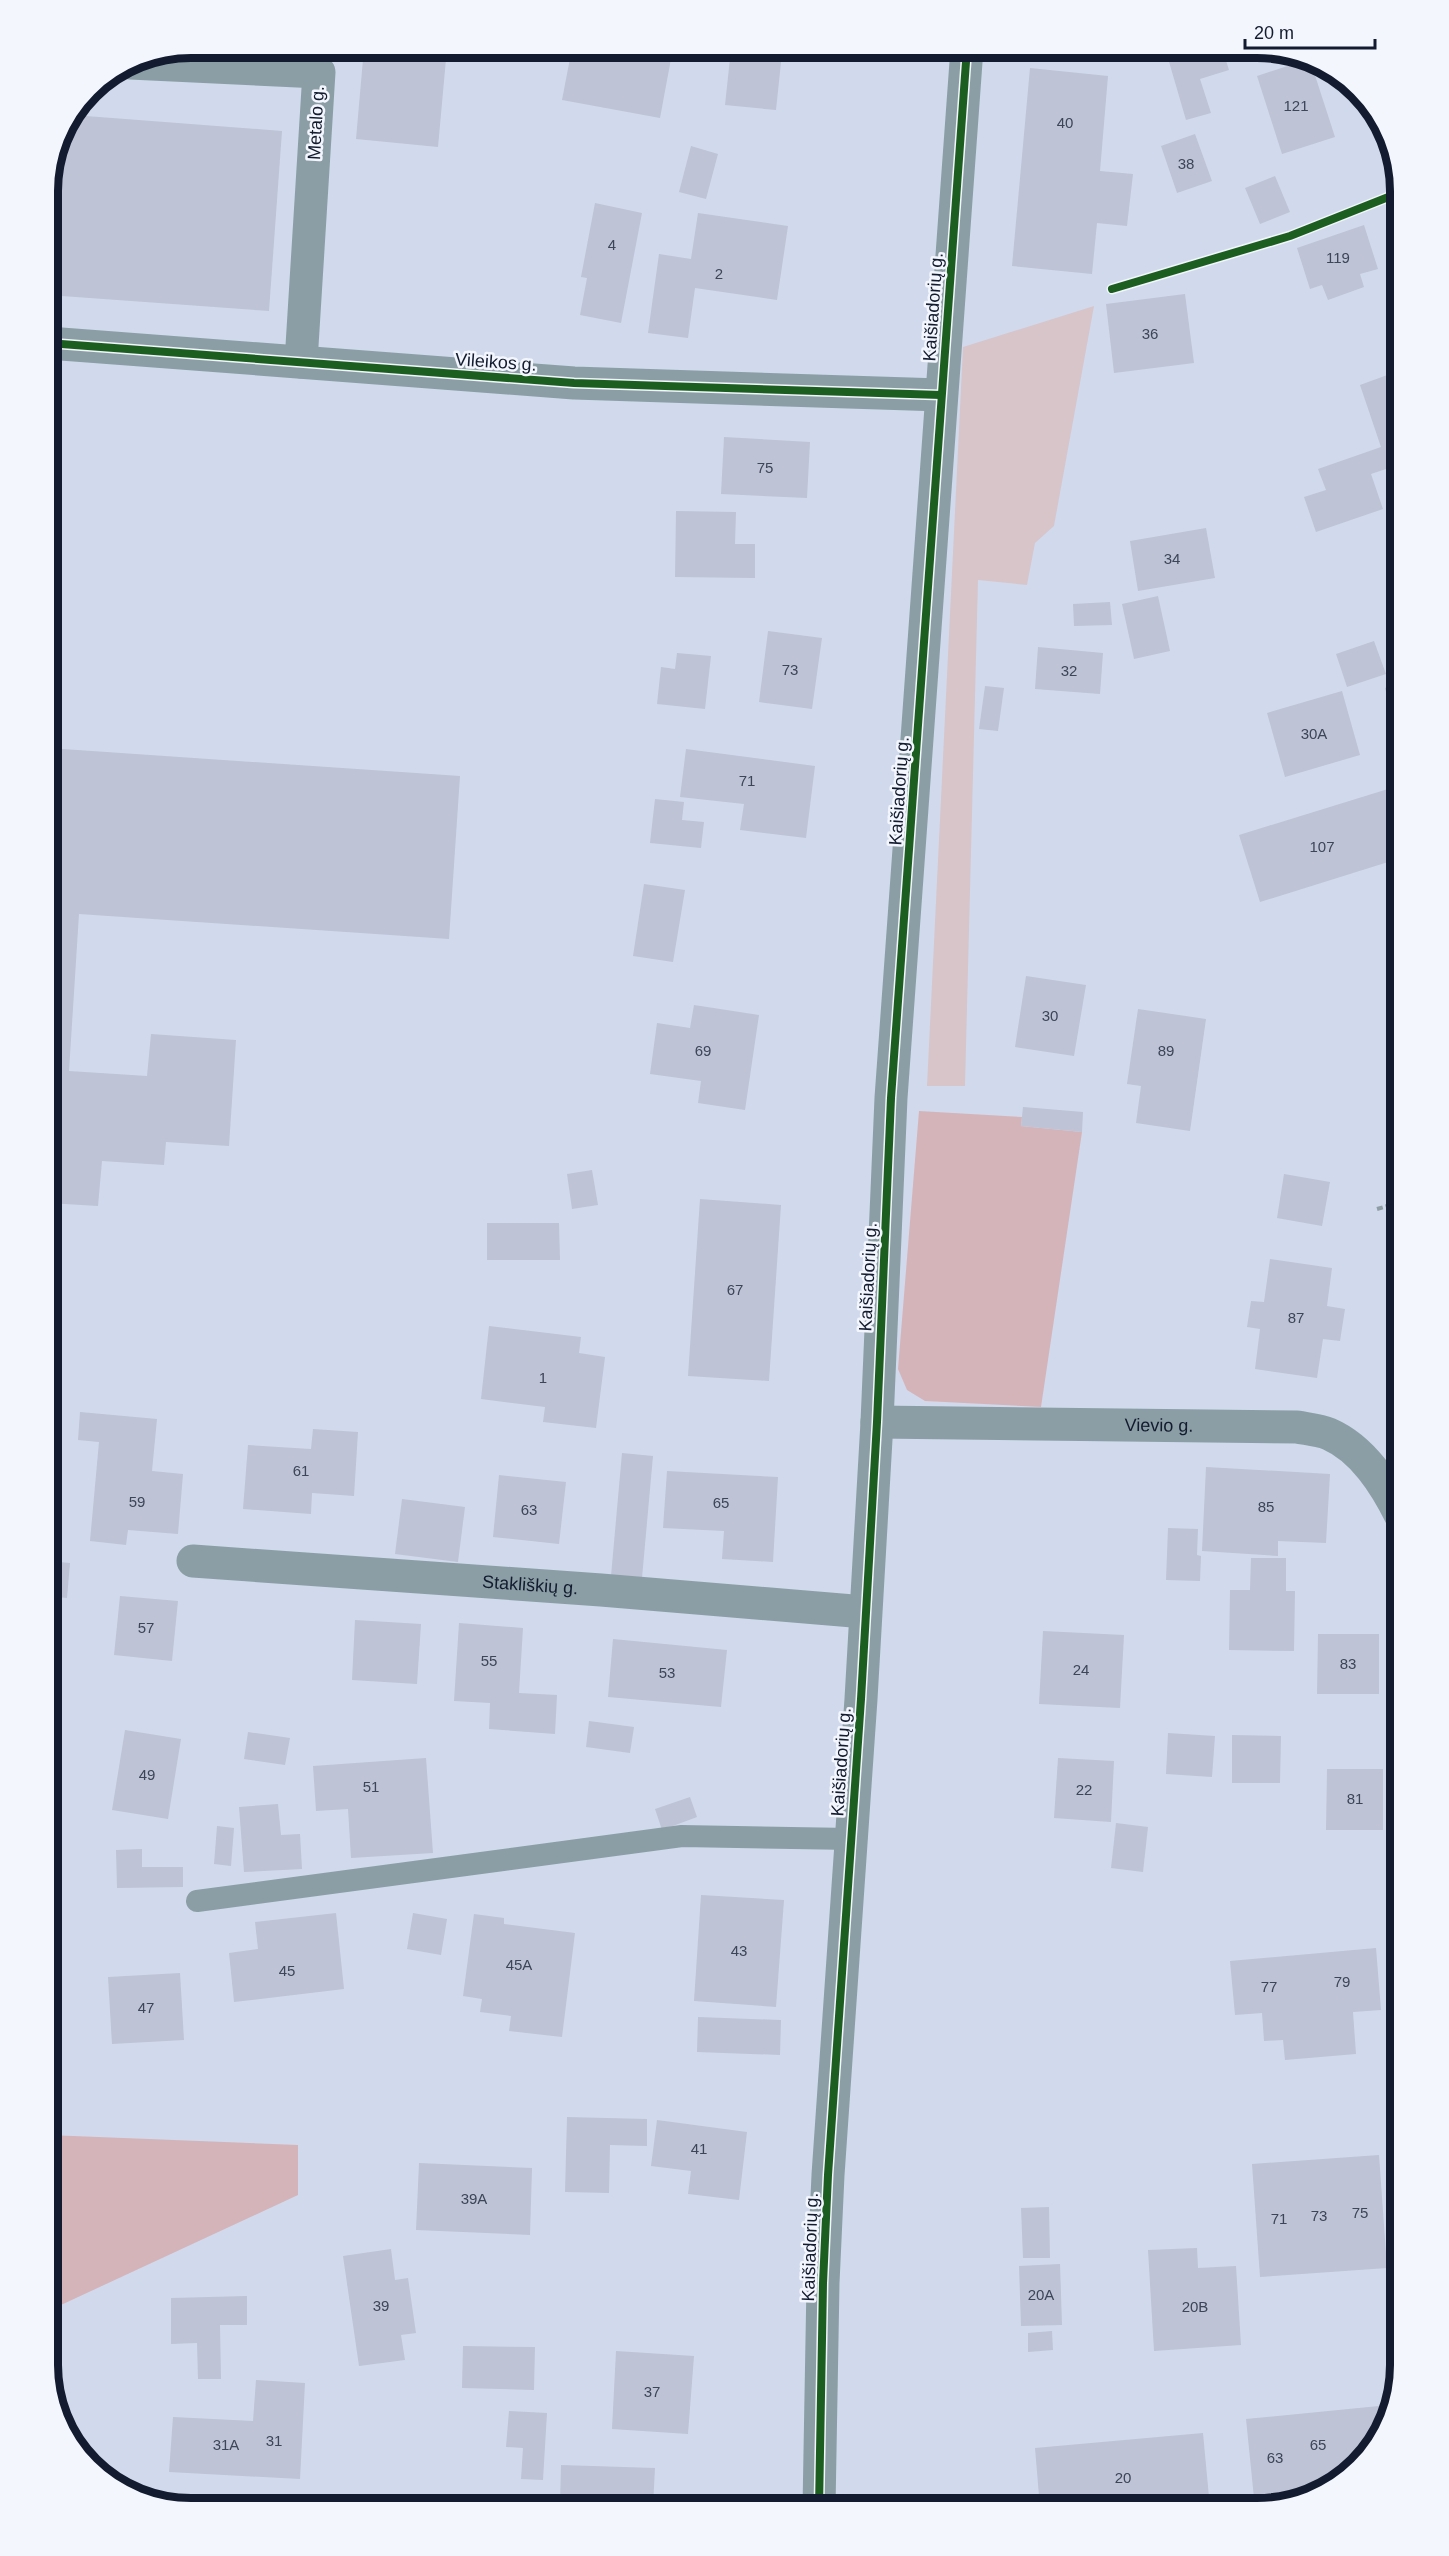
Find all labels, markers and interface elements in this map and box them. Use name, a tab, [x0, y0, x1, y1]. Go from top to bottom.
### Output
scale bar	[1245, 12, 1376, 50]
text: 20 m	[1254, 23, 1294, 43]
street label: Metalo g.	[304, 86, 328, 160]
house number: 121	[1283, 97, 1309, 114]
house number: 40	[1057, 114, 1073, 131]
house number: 38	[1178, 155, 1194, 172]
house number: 4	[608, 236, 616, 253]
house number: 119	[1326, 249, 1350, 266]
street label: Kaišiadorių g.	[919, 252, 947, 362]
house number: 2	[715, 265, 723, 282]
house number: 36	[1142, 325, 1158, 342]
street label: Vileikos g.	[455, 349, 537, 375]
house number: 75	[757, 459, 773, 476]
house number: 34	[1164, 550, 1180, 567]
house number: 73	[782, 661, 798, 678]
house number: 32	[1061, 662, 1077, 679]
house number: 30A	[1301, 725, 1327, 742]
street label: Kaišiadorių g.	[885, 736, 913, 846]
house number: 71	[739, 772, 755, 789]
house number: 107	[1309, 838, 1335, 855]
house number: 30	[1042, 1007, 1058, 1024]
house number: 69	[695, 1042, 711, 1059]
house number: 89	[1158, 1042, 1174, 1059]
street label: Kaišiadorių g.	[855, 1222, 881, 1332]
house number: 67	[727, 1281, 743, 1298]
house number: 87	[1288, 1309, 1304, 1326]
house number: 1	[539, 1369, 547, 1386]
street label: Vievio g.	[1124, 1415, 1193, 1436]
house number: 61	[293, 1462, 309, 1479]
house number: 59	[129, 1493, 145, 1510]
house number: 65	[713, 1494, 729, 1511]
house number: 85	[1258, 1498, 1274, 1515]
house number: 63	[521, 1501, 537, 1518]
street label: Stakliškių g.	[482, 1572, 579, 1598]
house number: 57	[138, 1619, 154, 1636]
house number: 55	[481, 1652, 497, 1669]
house number: 83	[1340, 1655, 1356, 1672]
house number: 24	[1073, 1661, 1089, 1678]
house number: 53	[659, 1664, 675, 1681]
street label: Kaišiadorių g.	[827, 1707, 855, 1817]
house number: 49	[139, 1766, 155, 1783]
house number: 51	[363, 1778, 379, 1795]
house number: 22	[1076, 1781, 1092, 1798]
house number: 81	[1347, 1790, 1363, 1807]
house number: 43	[731, 1942, 747, 1959]
house number: 45A	[506, 1956, 532, 1973]
house number: 45	[279, 1962, 295, 1979]
house number: 79	[1334, 1973, 1350, 1990]
house number: 77	[1261, 1978, 1277, 1995]
house number: 47	[138, 1999, 154, 2016]
house number: 41	[691, 2140, 707, 2157]
house number: 39A	[461, 2190, 487, 2207]
street label: Kaišiadorių g.	[798, 2192, 822, 2302]
house number: 75	[1352, 2204, 1368, 2221]
house number: 73	[1311, 2207, 1327, 2224]
house number: 71	[1271, 2210, 1287, 2227]
house number: 20A	[1028, 2286, 1054, 2303]
house number: 39	[373, 2297, 389, 2314]
house number: 20B	[1182, 2298, 1208, 2315]
house number: 37	[644, 2383, 660, 2400]
house number: 31	[266, 2432, 282, 2449]
house number: 31A	[213, 2436, 239, 2453]
house number: 65	[1310, 2436, 1326, 2453]
house number: 63	[1267, 2449, 1283, 2466]
house number: 20	[1115, 2469, 1131, 2486]

